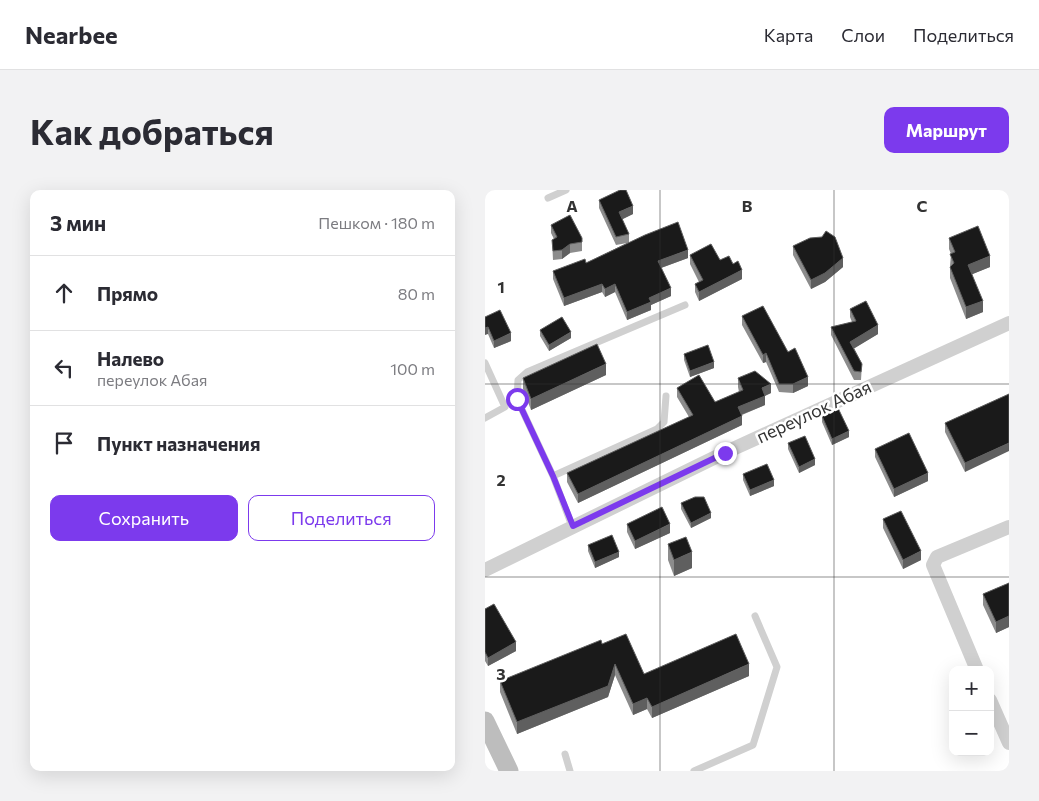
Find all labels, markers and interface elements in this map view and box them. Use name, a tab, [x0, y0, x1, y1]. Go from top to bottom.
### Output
text: Nearbee	[25, 20, 118, 49]
text: Карта	[764, 24, 813, 46]
text: Слои	[841, 24, 885, 46]
text: Поделиться	[913, 24, 1014, 46]
button: Маршрут	[884, 107, 1009, 153]
text: Как добраться	[30, 109, 274, 152]
text: A	[566, 196, 578, 215]
text: B	[742, 196, 753, 215]
text: C	[917, 196, 928, 215]
text: 3 мин	[50, 210, 106, 235]
text: Пешком · 180 m	[318, 213, 435, 232]
text: 1	[497, 277, 505, 296]
icon: ahead	[50, 279, 78, 307]
text: Прямо	[97, 282, 158, 305]
text: 80 m	[398, 284, 435, 303]
text: Налево	[97, 347, 164, 370]
icon: left	[50, 354, 78, 382]
text: 100 m	[390, 359, 435, 378]
text: переулок Абая	[97, 370, 207, 389]
street label: переулок Абая	[753, 375, 875, 447]
route start	[506, 388, 529, 411]
icon: arrive	[50, 429, 78, 457]
text: Пункт назначения	[97, 432, 260, 455]
route end	[714, 442, 737, 465]
text: 2	[496, 470, 506, 489]
button: Сохранить	[50, 495, 238, 541]
button: Поделиться	[248, 495, 435, 541]
text: 3	[496, 664, 506, 683]
map controls	[949, 666, 994, 756]
button: +	[949, 666, 994, 711]
button: −	[949, 711, 994, 756]

